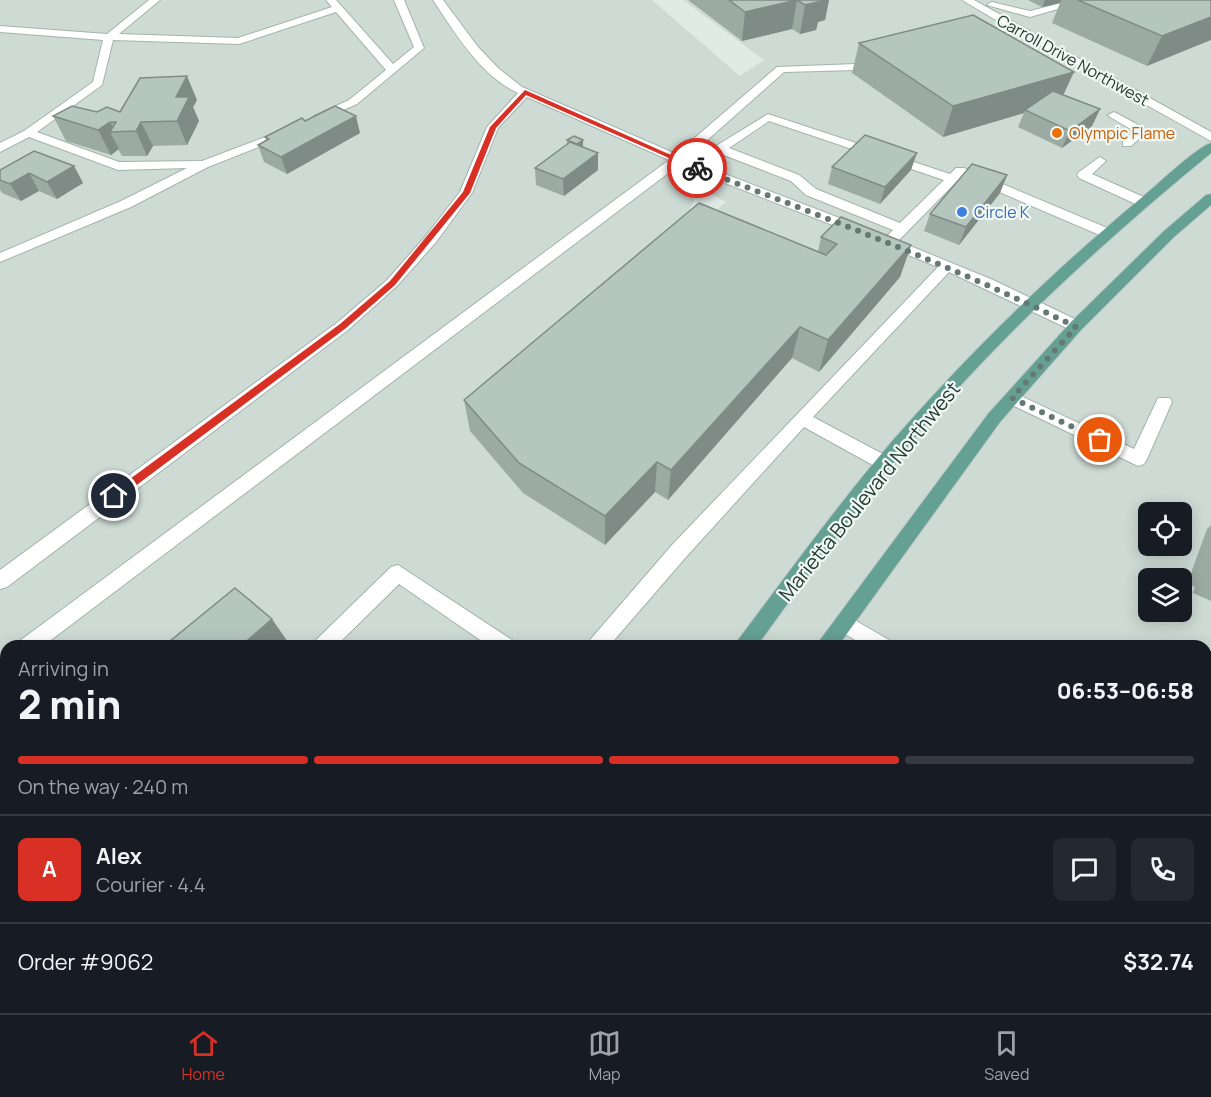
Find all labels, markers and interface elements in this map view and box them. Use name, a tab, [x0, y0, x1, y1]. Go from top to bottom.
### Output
street label: Carroll Drive Northwest	[993, 9, 1153, 111]
place label: Olympic Flame	[1069, 122, 1175, 144]
marker: Olympic Flame	[1050, 126, 1064, 140]
courier	[667, 138, 727, 198]
icon: bike	[681, 152, 714, 185]
place label: Circle K	[974, 201, 1030, 223]
marker: Circle K	[955, 205, 969, 219]
street label: Marietta Boulevard Northwest	[772, 376, 966, 606]
pin	[1074, 414, 1125, 465]
icon: bag	[1083, 423, 1116, 456]
pin	[88, 470, 139, 521]
icon: home	[97, 479, 130, 512]
map controls	[1138, 502, 1192, 622]
button: locate	[1138, 502, 1192, 556]
button: layers	[1138, 568, 1192, 622]
text: Arriving in	[18, 655, 109, 682]
text: 06:53–06:58	[1057, 676, 1194, 706]
text: 2 min	[18, 677, 121, 731]
text: On the way · 240 m	[18, 773, 188, 800]
button: chat	[1053, 838, 1116, 901]
button: phone	[1131, 838, 1194, 901]
text: Alex	[96, 841, 142, 871]
text: A	[42, 854, 57, 884]
text: Courier · 4.4	[96, 871, 206, 898]
text: Order #9062	[18, 947, 153, 977]
text: $32.74	[1123, 947, 1194, 977]
tab: Home	[182, 1027, 225, 1085]
tab: Map	[588, 1027, 621, 1085]
tab: Saved	[984, 1027, 1029, 1085]

